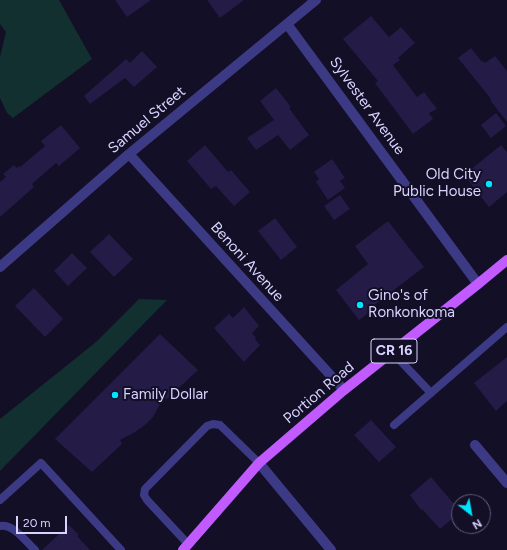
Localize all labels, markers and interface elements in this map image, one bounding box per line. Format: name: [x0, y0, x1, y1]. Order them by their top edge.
street label: Sylvester Avenue: [325, 54, 409, 158]
street label: Samuel Street: [105, 83, 189, 157]
place label: Old City Public House: [393, 166, 481, 201]
marker: Old City Public House: [484, 179, 494, 189]
street label: Benoni Avenue: [207, 219, 287, 305]
place label: Gino's of Ronkonkoma: [368, 287, 455, 322]
marker: Gino's of Ronkonkoma: [355, 300, 365, 310]
road number: CR 16: [371, 339, 417, 363]
street label: Portion Road: [280, 358, 358, 428]
place label: Family Dollar: [123, 386, 208, 404]
marker: Family Dollar: [110, 390, 120, 400]
north arrow: [451, 494, 491, 534]
scale bar: [18, 508, 69, 534]
text: 20 m: [23, 516, 51, 530]
text: N: [470, 516, 484, 532]

